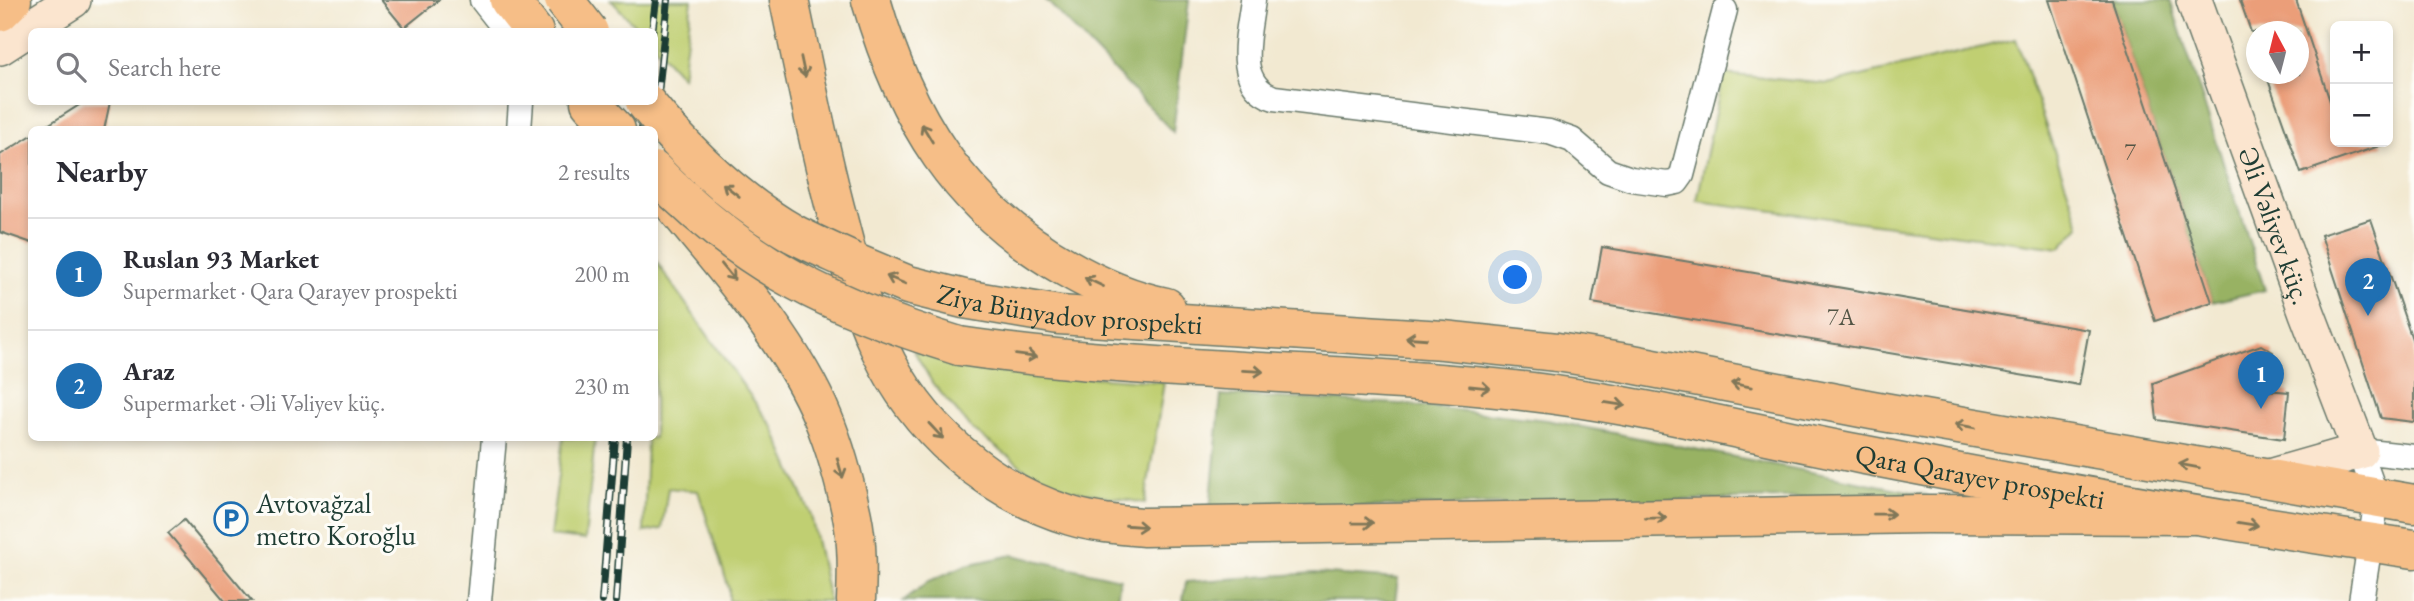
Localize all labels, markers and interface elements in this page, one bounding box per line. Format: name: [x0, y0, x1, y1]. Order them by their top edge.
north arrow: [2246, 21, 2309, 84]
map controls: [2330, 21, 2393, 147]
button: +: [2330, 21, 2393, 84]
search box: [28, 28, 658, 105]
icon: search: [52, 48, 90, 86]
text: Search here: [108, 50, 221, 84]
one-way arrow: [797, 55, 811, 78]
button: −: [2330, 84, 2393, 147]
one-way arrow: [919, 124, 933, 144]
house number: 7: [2124, 136, 2136, 167]
street label: Əli Vəliyev küç.: [2231, 142, 2320, 309]
text: Nearby: [56, 152, 148, 191]
text: 2 results: [558, 157, 630, 187]
one-way arrow: [723, 182, 741, 198]
text: Ruslan 93 Market: [123, 242, 319, 276]
pin: 2: [2345, 258, 2391, 316]
text: 1: [73, 259, 85, 289]
text: 200 m: [574, 259, 630, 289]
your location: [1498, 260, 1532, 294]
one-way arrow: [721, 262, 736, 280]
one-way arrow: [886, 272, 908, 285]
street label: Ziya Bünyadov prospekti: [934, 275, 1204, 342]
one-way arrow: [1084, 275, 1105, 288]
text: Supermarket · Qara Qarayev prospekti: [123, 276, 458, 306]
house number: 7A: [1827, 301, 1855, 332]
one-way arrow: [1405, 331, 1427, 344]
one-way arrow: [1015, 349, 1037, 362]
pin: 1: [2238, 351, 2284, 409]
text: Araz: [123, 354, 175, 388]
one-way arrow: [1242, 365, 1264, 378]
text: 2: [73, 371, 85, 401]
text: 230 m: [574, 371, 630, 401]
one-way arrow: [1730, 378, 1753, 391]
one-way arrow: [1468, 380, 1491, 393]
text: Supermarket · Əli Vəliyev küç.: [123, 388, 385, 418]
one-way arrow: [1604, 398, 1626, 411]
one-way arrow: [1954, 419, 1977, 433]
one-way arrow: [928, 422, 944, 440]
street label: Qara Qarayev prospekti: [1852, 435, 2108, 517]
one-way arrow: [834, 457, 847, 479]
one-way arrow: [2178, 459, 2201, 472]
place label: Avtovağzal metro Koroğlu: [255, 485, 416, 553]
parking icon: Avtovağzal metro Koroğlu: [212, 500, 250, 538]
one-way arrow: [1872, 508, 1895, 521]
one-way arrow: [1645, 511, 1668, 524]
one-way arrow: [1352, 516, 1375, 530]
one-way arrow: [2236, 518, 2259, 531]
one-way arrow: [1124, 520, 1147, 533]

